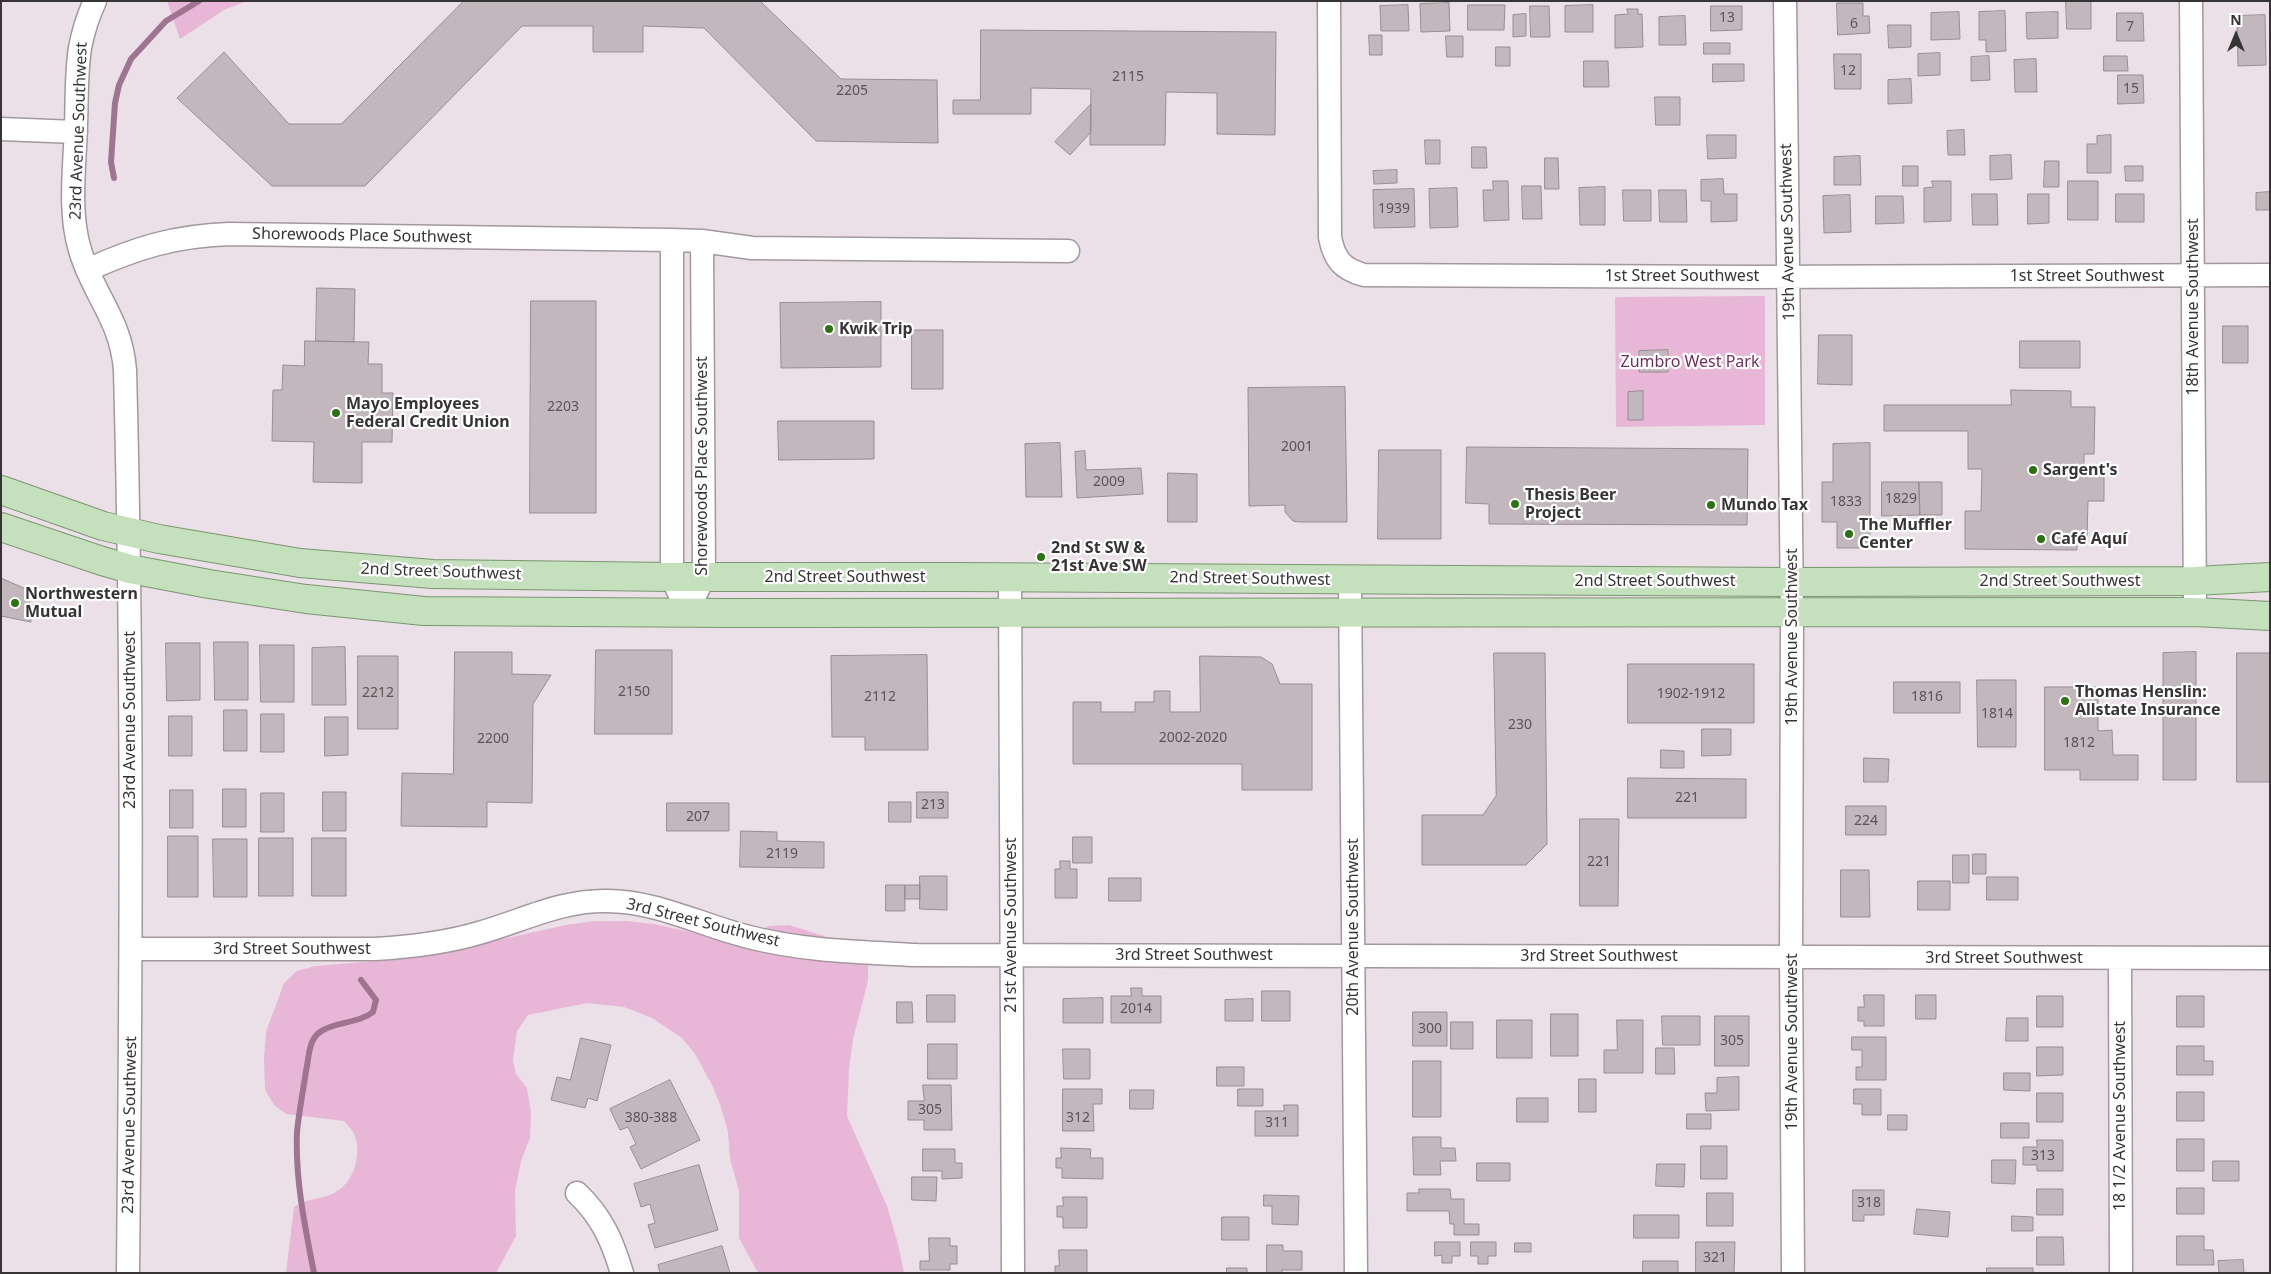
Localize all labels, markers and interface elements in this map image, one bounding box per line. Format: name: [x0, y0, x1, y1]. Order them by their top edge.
house number: 13: [1719, 10, 1735, 26]
north arrow: [2211, 10, 2261, 60]
text: N: [2230, 10, 2242, 29]
house number: 6: [1850, 16, 1858, 32]
house number: 7: [2126, 19, 2134, 35]
street label: 23rd Avenue Southwest: [66, 42, 92, 220]
house number: 12: [1840, 63, 1856, 79]
house number: 2115: [1112, 69, 1144, 85]
house number: 15: [2123, 81, 2139, 97]
house number: 2205: [836, 83, 868, 99]
street label: 19th Avenue Southwest: [1777, 143, 1799, 321]
house number: 1939: [1378, 201, 1410, 217]
street label: 18th Avenue Southwest: [2183, 218, 2203, 396]
street label: Shorewoods Place Southwest: [252, 224, 472, 248]
street label: 1st Street Southwest: [1605, 266, 1759, 286]
street label: 1st Street Southwest: [2010, 266, 2164, 286]
place label: Kwik Trip: [839, 319, 913, 339]
marker: Kwik Trip: [823, 323, 835, 335]
park label: Zumbro West Park: [1621, 352, 1759, 372]
street label: Shorewoods Place Southwest: [692, 356, 712, 576]
place label: Mayo Employees Federal Credit Union: [346, 394, 510, 432]
house number: 2203: [547, 399, 579, 415]
marker: Mayo Employees Federal Credit Union: [330, 407, 342, 419]
house number: 2001: [1281, 439, 1313, 455]
place label: Sargent's: [2043, 460, 2118, 480]
marker: Sargent's: [2027, 464, 2039, 476]
house number: 2009: [1093, 474, 1125, 490]
place label: Thesis Beer Project: [1525, 485, 1616, 523]
house number: 1829: [1885, 491, 1917, 507]
house number: 1833: [1830, 494, 1862, 510]
place label: Mundo Tax: [1721, 495, 1808, 515]
marker: Thesis Beer Project: [1509, 498, 1521, 510]
marker: Mundo Tax: [1705, 499, 1717, 511]
place label: The Muffler Center: [1859, 515, 1952, 553]
marker: The Muffler Center: [1843, 528, 1855, 540]
place label: Café Aquí: [2051, 529, 2127, 549]
marker: Café Aquí: [2035, 533, 2047, 545]
place label: 2nd St SW & 21st Ave SW: [1051, 538, 1147, 576]
street label: 19th Avenue Southwest: [1782, 548, 1802, 726]
marker: 2nd St SW & 21st Ave SW: [1035, 551, 1047, 563]
street label: 2nd Street Southwest: [360, 560, 522, 584]
street label: 2nd Street Southwest: [765, 567, 925, 587]
street label: 2nd Street Southwest: [1169, 568, 1331, 590]
street label: 2nd Street Southwest: [1575, 571, 1735, 591]
street label: 2nd Street Southwest: [1980, 571, 2140, 591]
place label: Northwestern Mutual: [25, 584, 138, 622]
marker: Northwestern Mutual: [9, 597, 21, 609]
street label: 23rd Avenue Southwest: [120, 631, 140, 809]
place label: Thomas Henslin: Allstate Insurance: [2075, 682, 2221, 720]
house number: 2150: [618, 684, 650, 700]
house number: 2212: [362, 685, 394, 701]
house number: 1902-1912: [1657, 686, 1725, 702]
house number: 2112: [864, 689, 896, 705]
house number: 1816: [1911, 689, 1943, 705]
marker: Thomas Henslin: Allstate Insurance: [2059, 695, 2071, 707]
house number: 1814: [1981, 706, 2013, 722]
house number: 230: [1508, 717, 1532, 733]
house number: 2002-2020: [1159, 730, 1227, 746]
house number: 2200: [477, 731, 509, 747]
house number: 1812: [2063, 735, 2095, 751]
house number: 221: [1675, 790, 1699, 806]
house number: 213: [921, 797, 945, 813]
house number: 207: [686, 809, 710, 825]
house number: 224: [1854, 813, 1878, 829]
street label: 21st Avenue Southwest: [1001, 837, 1021, 1013]
street label: 20th Avenue Southwest: [1343, 838, 1363, 1016]
house number: 2119: [766, 846, 798, 862]
house number: 221: [1587, 854, 1611, 870]
street label: 3rd Street Southwest: [624, 895, 782, 951]
street label: 3rd Street Southwest: [213, 939, 371, 959]
street label: 3rd Street Southwest: [1115, 945, 1273, 965]
street label: 3rd Street Southwest: [1520, 946, 1678, 966]
street label: 3rd Street Southwest: [1925, 948, 2083, 968]
street label: 19th Avenue Southwest: [1782, 953, 1802, 1131]
house number: 2014: [1120, 1001, 1152, 1017]
house number: 300: [1418, 1021, 1442, 1037]
street label: 18 1/2 Avenue Southwest: [2110, 1021, 2130, 1211]
house number: 305: [1720, 1033, 1744, 1049]
street label: 23rd Avenue Southwest: [119, 1036, 141, 1214]
house number: 305: [918, 1102, 942, 1118]
house number: 380-388: [625, 1110, 677, 1126]
house number: 312: [1066, 1110, 1090, 1126]
house number: 311: [1265, 1115, 1289, 1131]
house number: 313: [2031, 1148, 2055, 1164]
house number: 318: [1857, 1195, 1881, 1211]
house number: 321: [1703, 1250, 1727, 1266]

